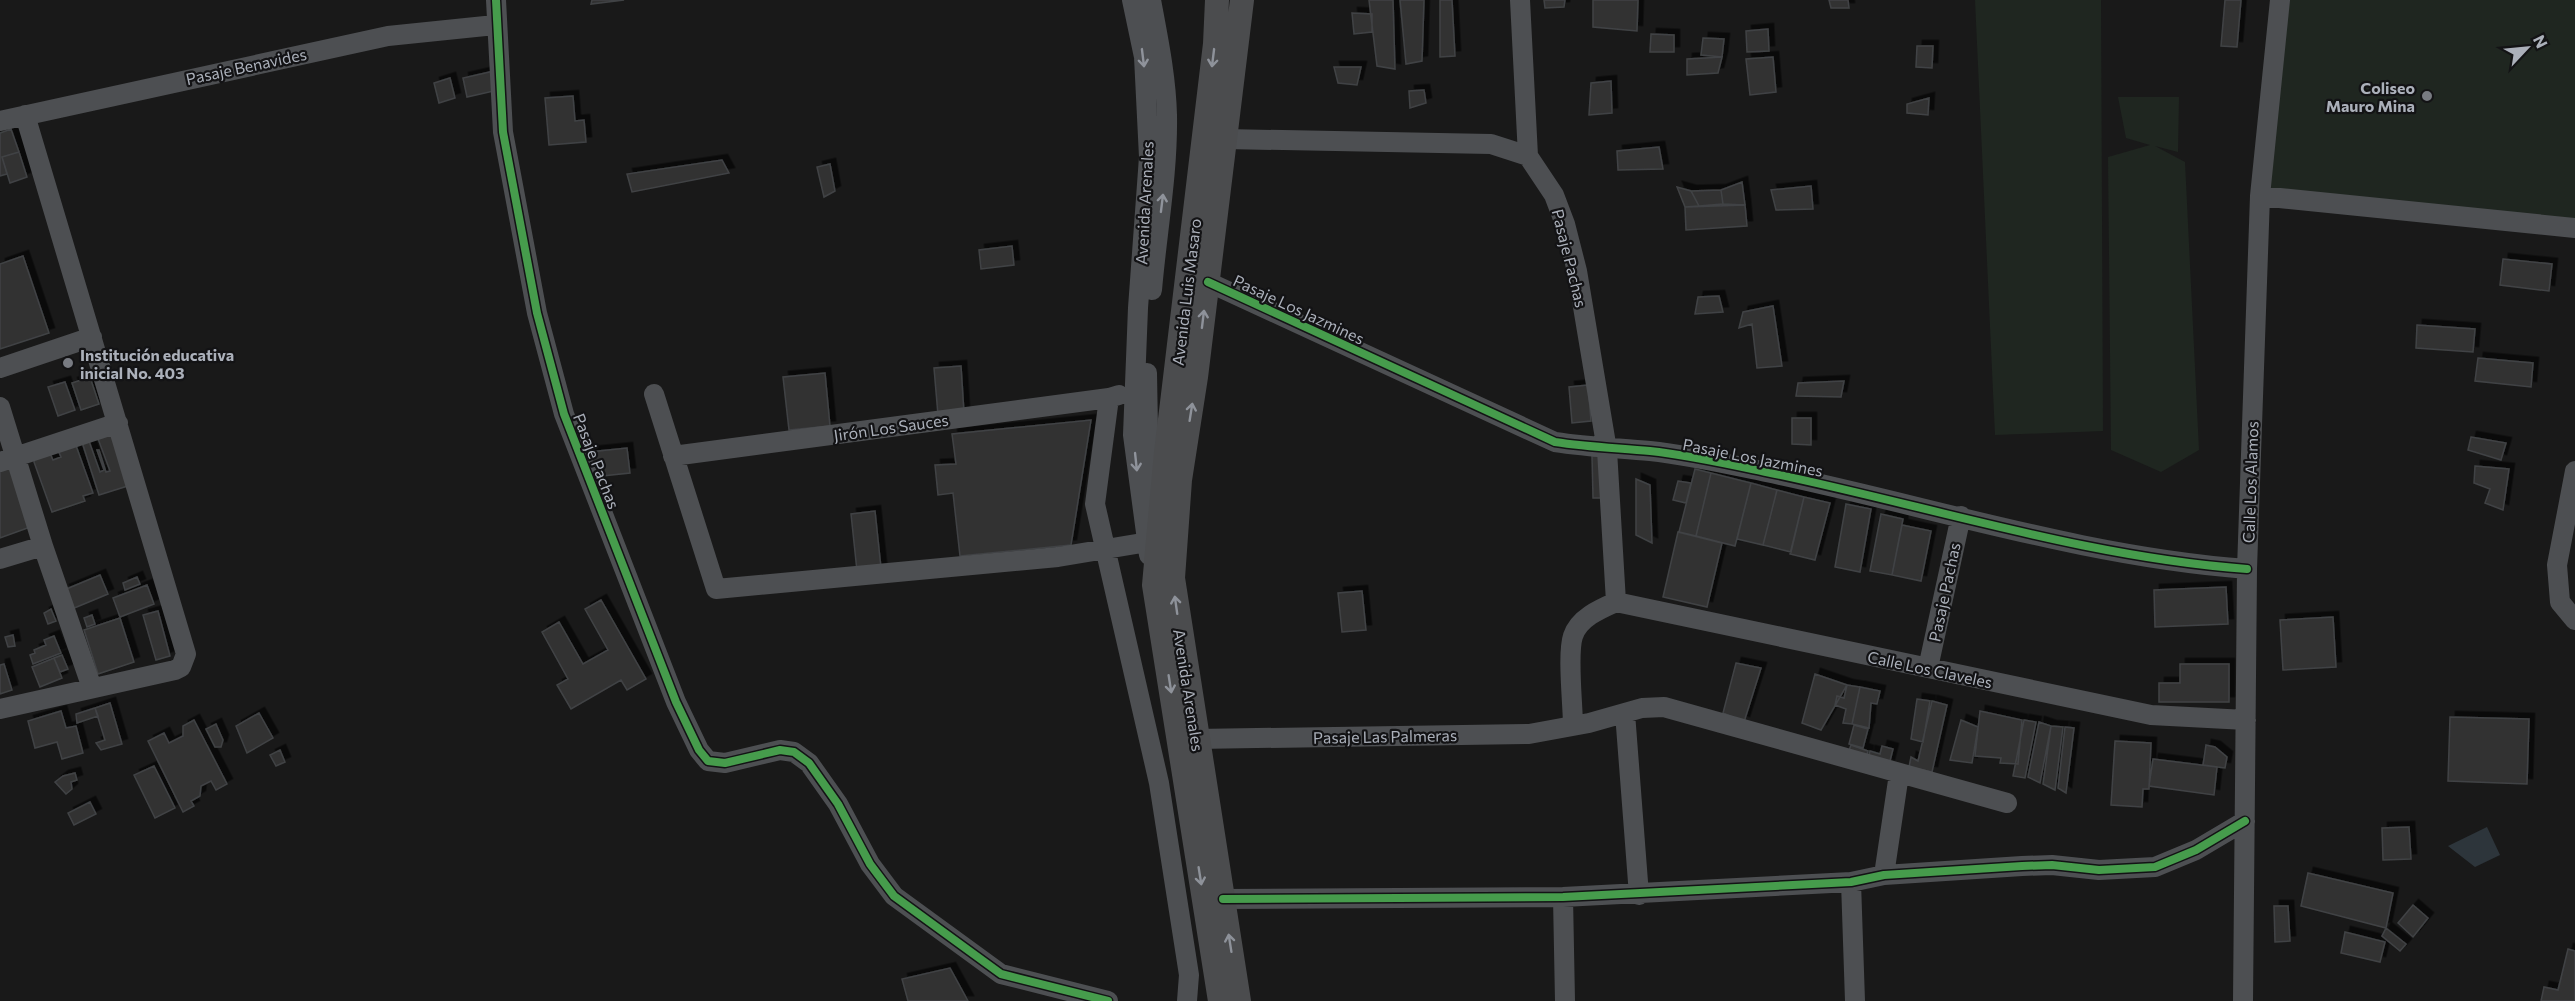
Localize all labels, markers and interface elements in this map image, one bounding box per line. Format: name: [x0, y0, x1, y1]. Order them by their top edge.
north arrow: [2497, 18, 2557, 78]
text: N: [2530, 32, 2552, 51]
street label: Pasaje Benavides: [184, 44, 308, 88]
one-way arrow: [1138, 47, 1149, 67]
one-way arrow: [1208, 48, 1219, 68]
place label: Coliseo Mauro Mina: [2326, 78, 2415, 115]
marker: Coliseo Mauro Mina: [2420, 89, 2434, 103]
street label: Avenida Arenales: [1131, 141, 1157, 265]
one-way arrow: [1157, 194, 1168, 213]
street label: Pasaje Pachas: [1549, 207, 1591, 309]
street label: Avenida Luis Masaro: [1168, 217, 1204, 367]
street label: Pasaje Los Jazmines: [1230, 270, 1368, 348]
one-way arrow: [1198, 310, 1209, 330]
place label: Institución educativa inicial No. 403: [80, 345, 234, 382]
marker: Institución educativa inicial No. 403: [61, 356, 75, 370]
one-way arrow: [1185, 402, 1196, 422]
street label: Jirón Los Sauces: [832, 410, 950, 444]
street label: Pasaje Pachas: [570, 411, 624, 511]
street label: Calle Los Alamos: [2238, 421, 2262, 543]
street label: Pasaje Los Jazmines: [1681, 434, 1825, 480]
one-way arrow: [1131, 451, 1142, 471]
street label: Pasaje Pachas: [1924, 541, 1964, 643]
one-way arrow: [1171, 596, 1182, 616]
street label: Avenida Arenales: [1170, 627, 1208, 753]
street label: Calle Los Claveles: [1866, 646, 1994, 692]
one-way arrow: [1164, 673, 1175, 693]
street label: Pasaje Las Palmeras: [1313, 725, 1457, 747]
one-way arrow: [1195, 866, 1206, 886]
one-way arrow: [1224, 934, 1235, 954]

